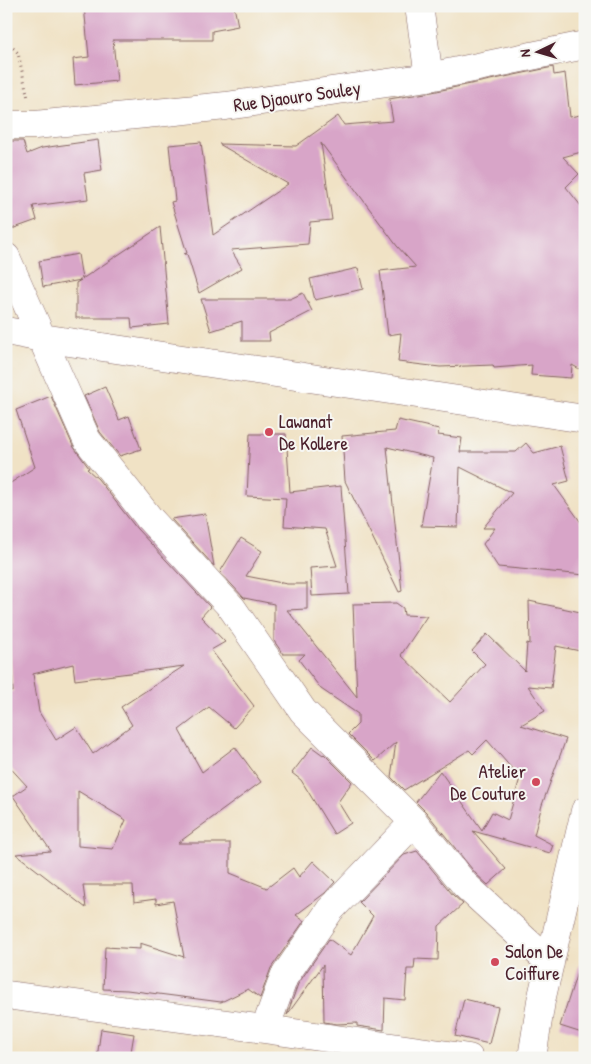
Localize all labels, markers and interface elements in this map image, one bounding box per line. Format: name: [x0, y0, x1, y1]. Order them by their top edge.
north arrow: [514, 28, 564, 78]
text: N: [515, 48, 534, 58]
street label: Rue Djaouro Souley: [232, 74, 362, 118]
place label: Lawanat De Kollere: [279, 408, 349, 456]
marker: Lawanat De Kollere: [263, 426, 275, 438]
place label: Atelier De Couture: [450, 758, 527, 806]
marker: Atelier De Couture: [530, 776, 542, 788]
place label: Salon De Coiffure: [505, 938, 564, 986]
marker: Salon De Coiffure: [489, 956, 501, 968]

